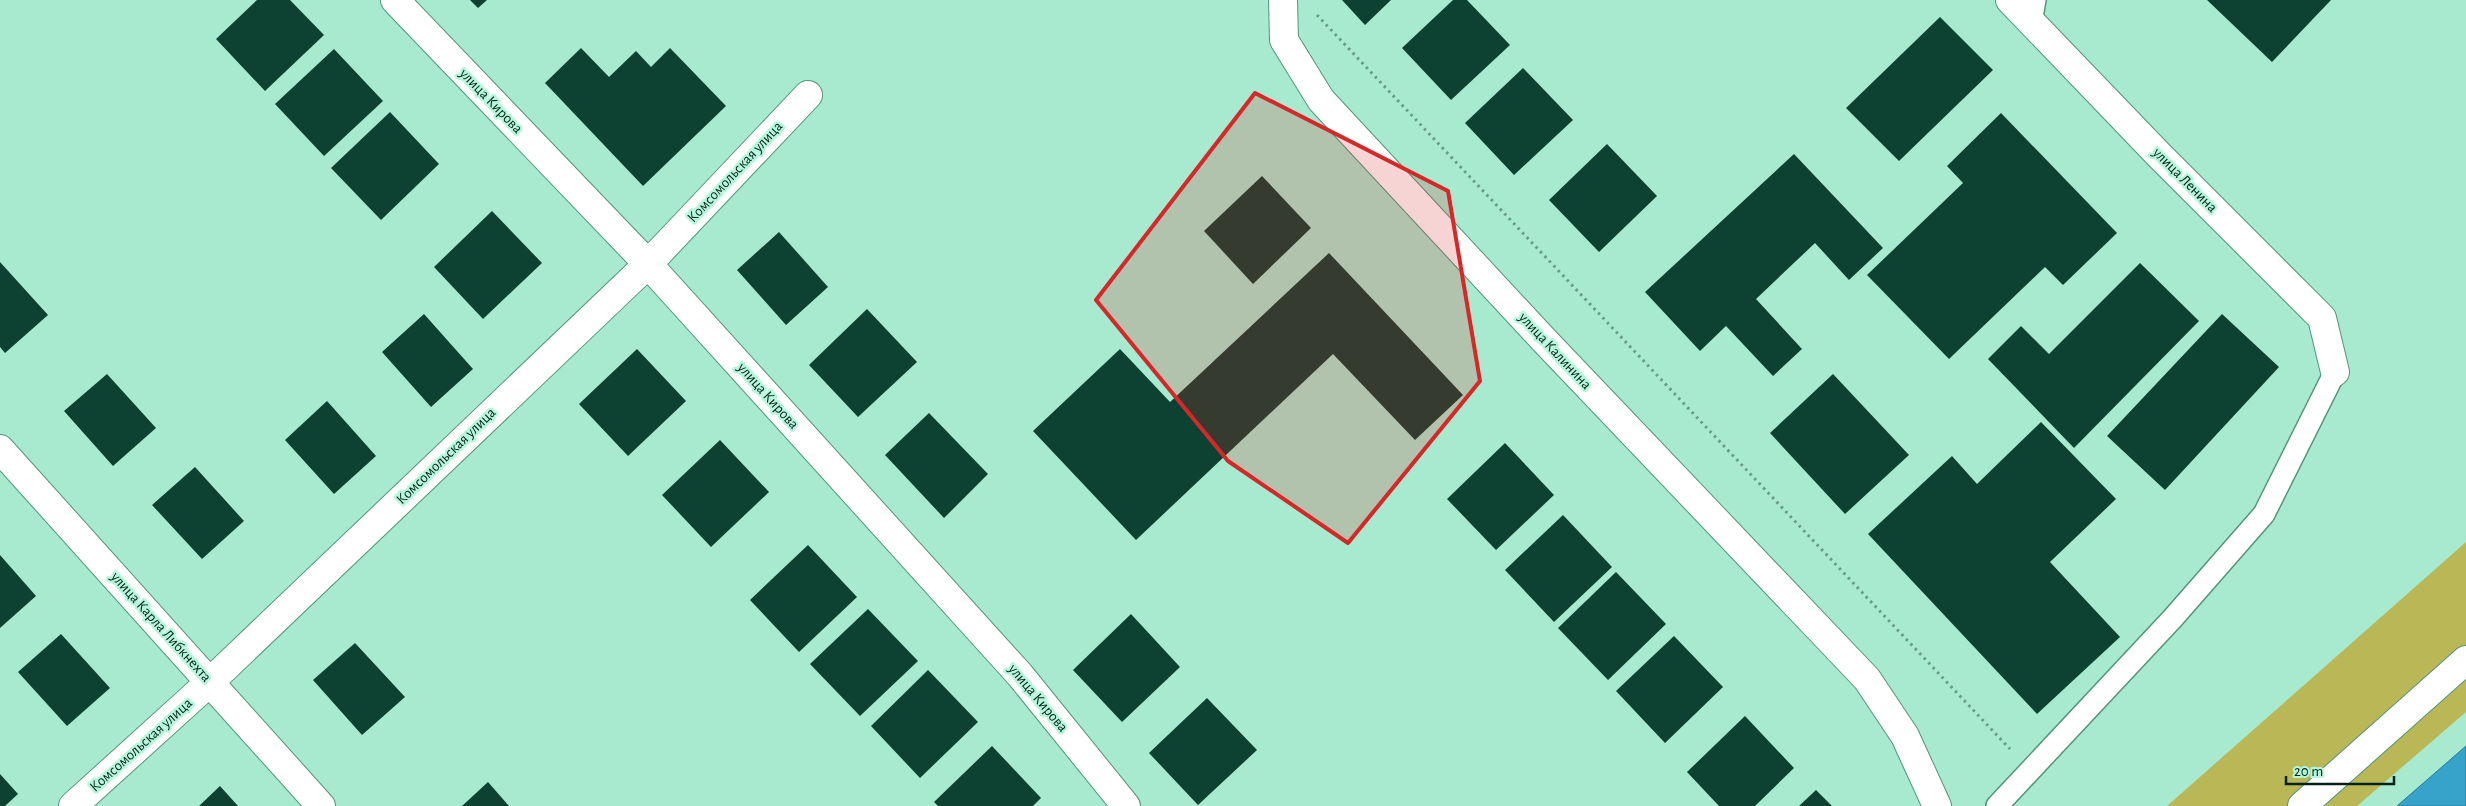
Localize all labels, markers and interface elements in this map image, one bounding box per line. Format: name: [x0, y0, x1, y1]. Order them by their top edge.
street label: улица Кирова: [456, 65, 525, 136]
street label: Комсомольская улица: [685, 119, 786, 225]
street label: улица Ленина: [2149, 144, 2220, 215]
street label: улица Калинина: [1515, 309, 1594, 392]
street label: улица Кирова: [734, 359, 802, 432]
street label: Комсомольская улица: [393, 405, 499, 507]
street label: улица Карла Либкнехта: [107, 568, 214, 685]
street label: улица Кирова: [1005, 661, 1071, 735]
street label: Комсомольская улица: [87, 695, 195, 795]
scale bar: [2286, 754, 2394, 786]
text: 20 m: [2294, 764, 2323, 779]

